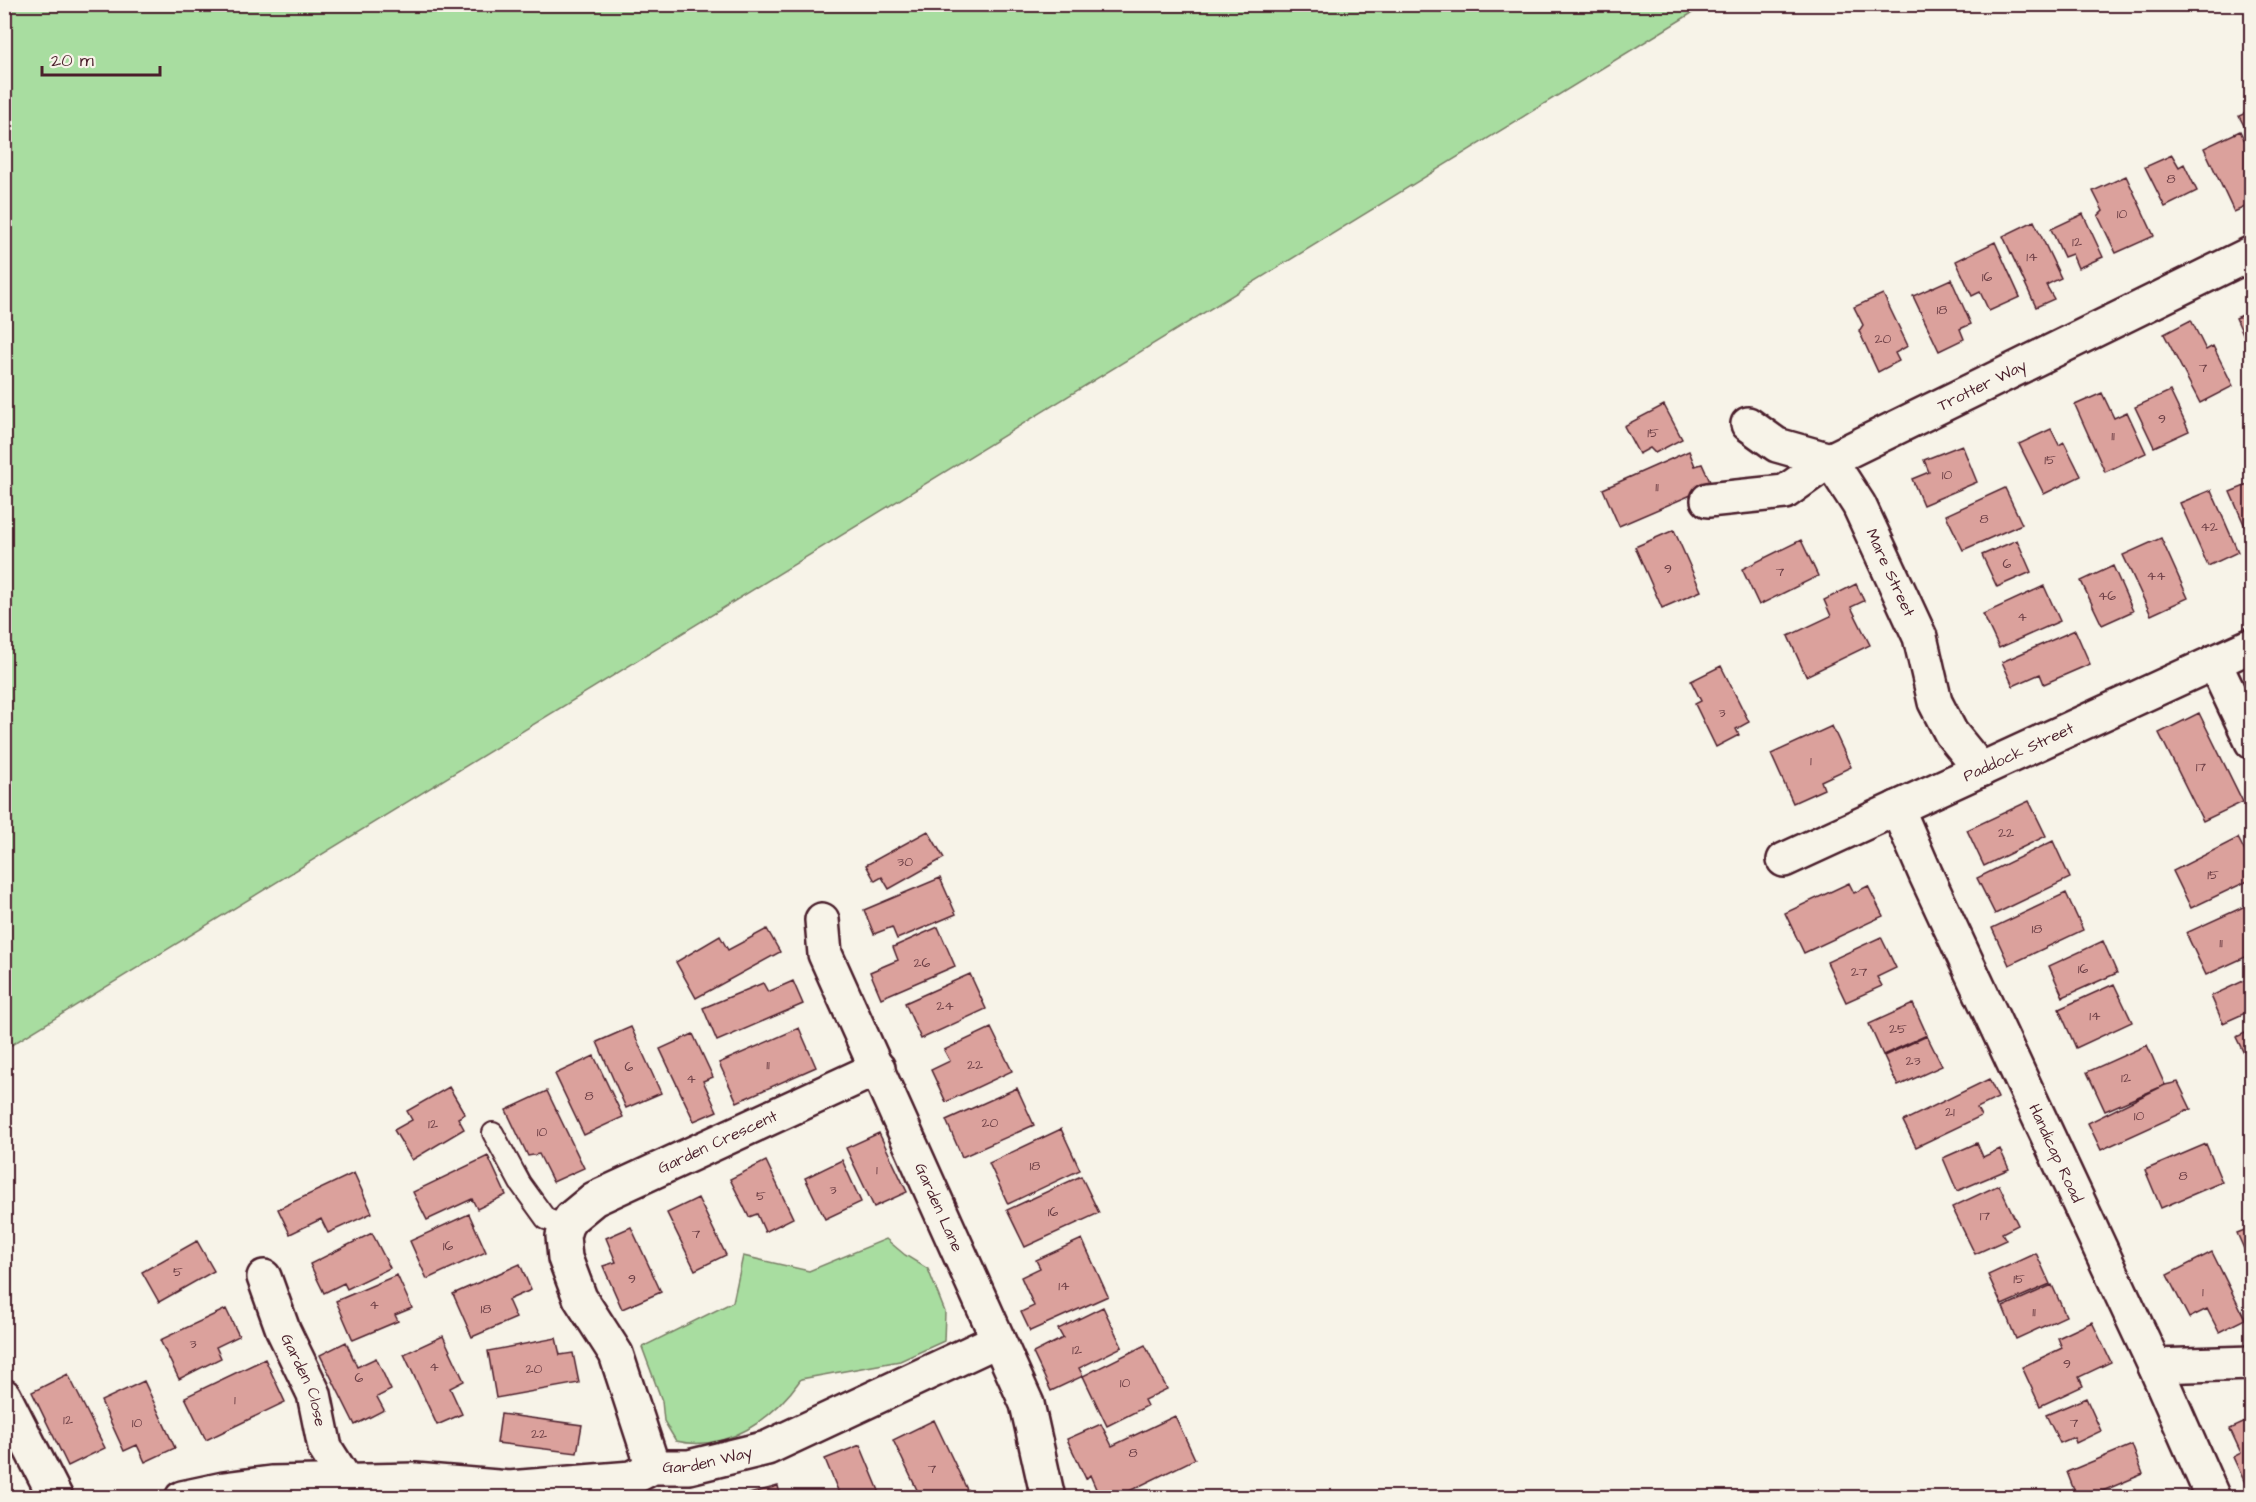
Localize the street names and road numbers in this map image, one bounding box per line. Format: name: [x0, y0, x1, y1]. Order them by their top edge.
street label: Trotter Way: [1934, 354, 2031, 417]
street label: Mare Street: [1860, 525, 1920, 621]
street label: Paddock Street: [1960, 717, 2078, 787]
street label: Handicap Road: [2023, 1100, 2088, 1206]
street label: Garden Crescent: [654, 1105, 781, 1179]
street label: Garden Lane: [909, 1160, 968, 1256]
street label: Garden Close: [275, 1330, 331, 1429]
street label: Garden Way: [663, 1441, 755, 1478]

